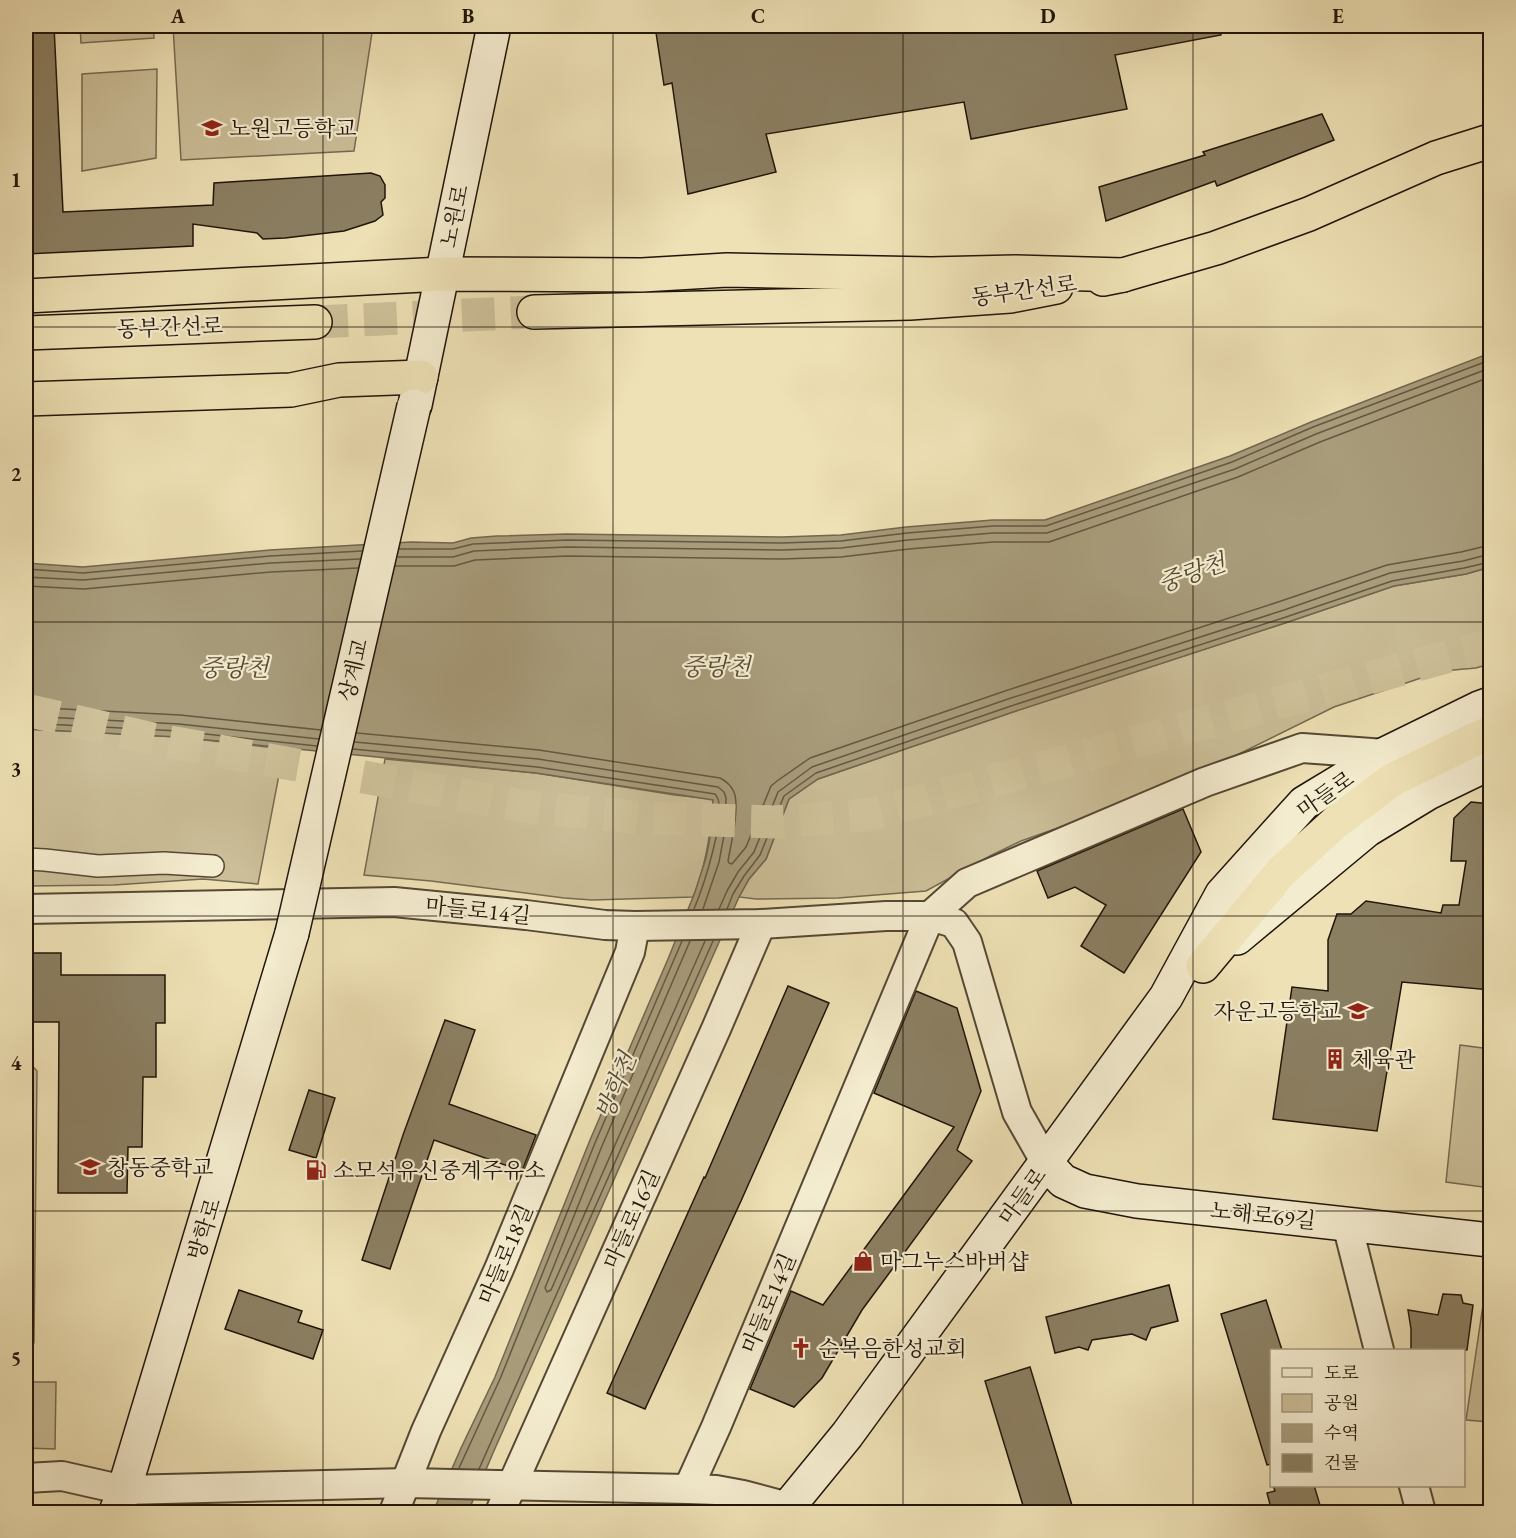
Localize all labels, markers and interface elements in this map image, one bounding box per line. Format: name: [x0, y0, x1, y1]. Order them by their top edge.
text: A: [170, 3, 186, 29]
text: B: [462, 3, 474, 29]
text: C: [751, 3, 765, 29]
text: D: [1040, 3, 1056, 29]
text: E: [1332, 3, 1344, 29]
place label: 노원고등학교: [229, 114, 357, 143]
school or university icon: 노원고등학교: [200, 116, 224, 140]
text: 1: [11, 167, 21, 193]
street label: 노원로: [434, 182, 475, 250]
street label: 동부간선로: [969, 269, 1079, 312]
street label: 동부간선로: [116, 311, 224, 344]
text: 2: [11, 461, 22, 487]
water label: 중랑천: [1154, 546, 1231, 599]
street label: 상계교: [332, 636, 375, 704]
water label: 중랑천: [681, 651, 753, 682]
water label: 중랑천: [199, 652, 271, 683]
text: 3: [11, 756, 21, 782]
street label: 마들로: [1291, 764, 1360, 825]
street label: 마들로14길: [424, 891, 532, 930]
place label: 자운고등학교: [1213, 997, 1341, 1026]
school or university icon: 자운고등학교: [1346, 999, 1370, 1023]
place label: 체육관: [1352, 1045, 1417, 1074]
water label: 방학천: [588, 1046, 644, 1124]
building icon: 체육관: [1323, 1047, 1347, 1071]
text: 4: [11, 1050, 22, 1076]
place label: 창동중학교: [107, 1153, 213, 1182]
school or university icon: 창동중학교: [78, 1155, 102, 1179]
place label: 소모석유신중계주유소: [333, 1156, 546, 1185]
fuel station icon: 소모석유신중계주유소: [304, 1158, 328, 1182]
street label: 마들로: [992, 1162, 1053, 1231]
street label: 마들로16길: [597, 1165, 666, 1274]
street label: 방학로: [181, 1194, 228, 1264]
street label: 노해로69길: [1209, 1196, 1317, 1235]
street label: 마들로18길: [471, 1200, 540, 1309]
place label: 마그누스바버샵: [880, 1247, 1030, 1276]
street label: 마들로14길: [734, 1249, 803, 1358]
shop icon: 마그누스바버샵: [851, 1249, 875, 1273]
place label: 순복음한성교회: [818, 1334, 967, 1363]
church icon: 순복음한성교회: [789, 1336, 813, 1360]
text: 5: [11, 1345, 21, 1371]
legend: [1270, 1349, 1465, 1487]
text: 도로: [1324, 1361, 1359, 1384]
text: 공원: [1324, 1391, 1359, 1414]
text: 수역: [1324, 1421, 1359, 1444]
text: 건물: [1324, 1451, 1359, 1474]

